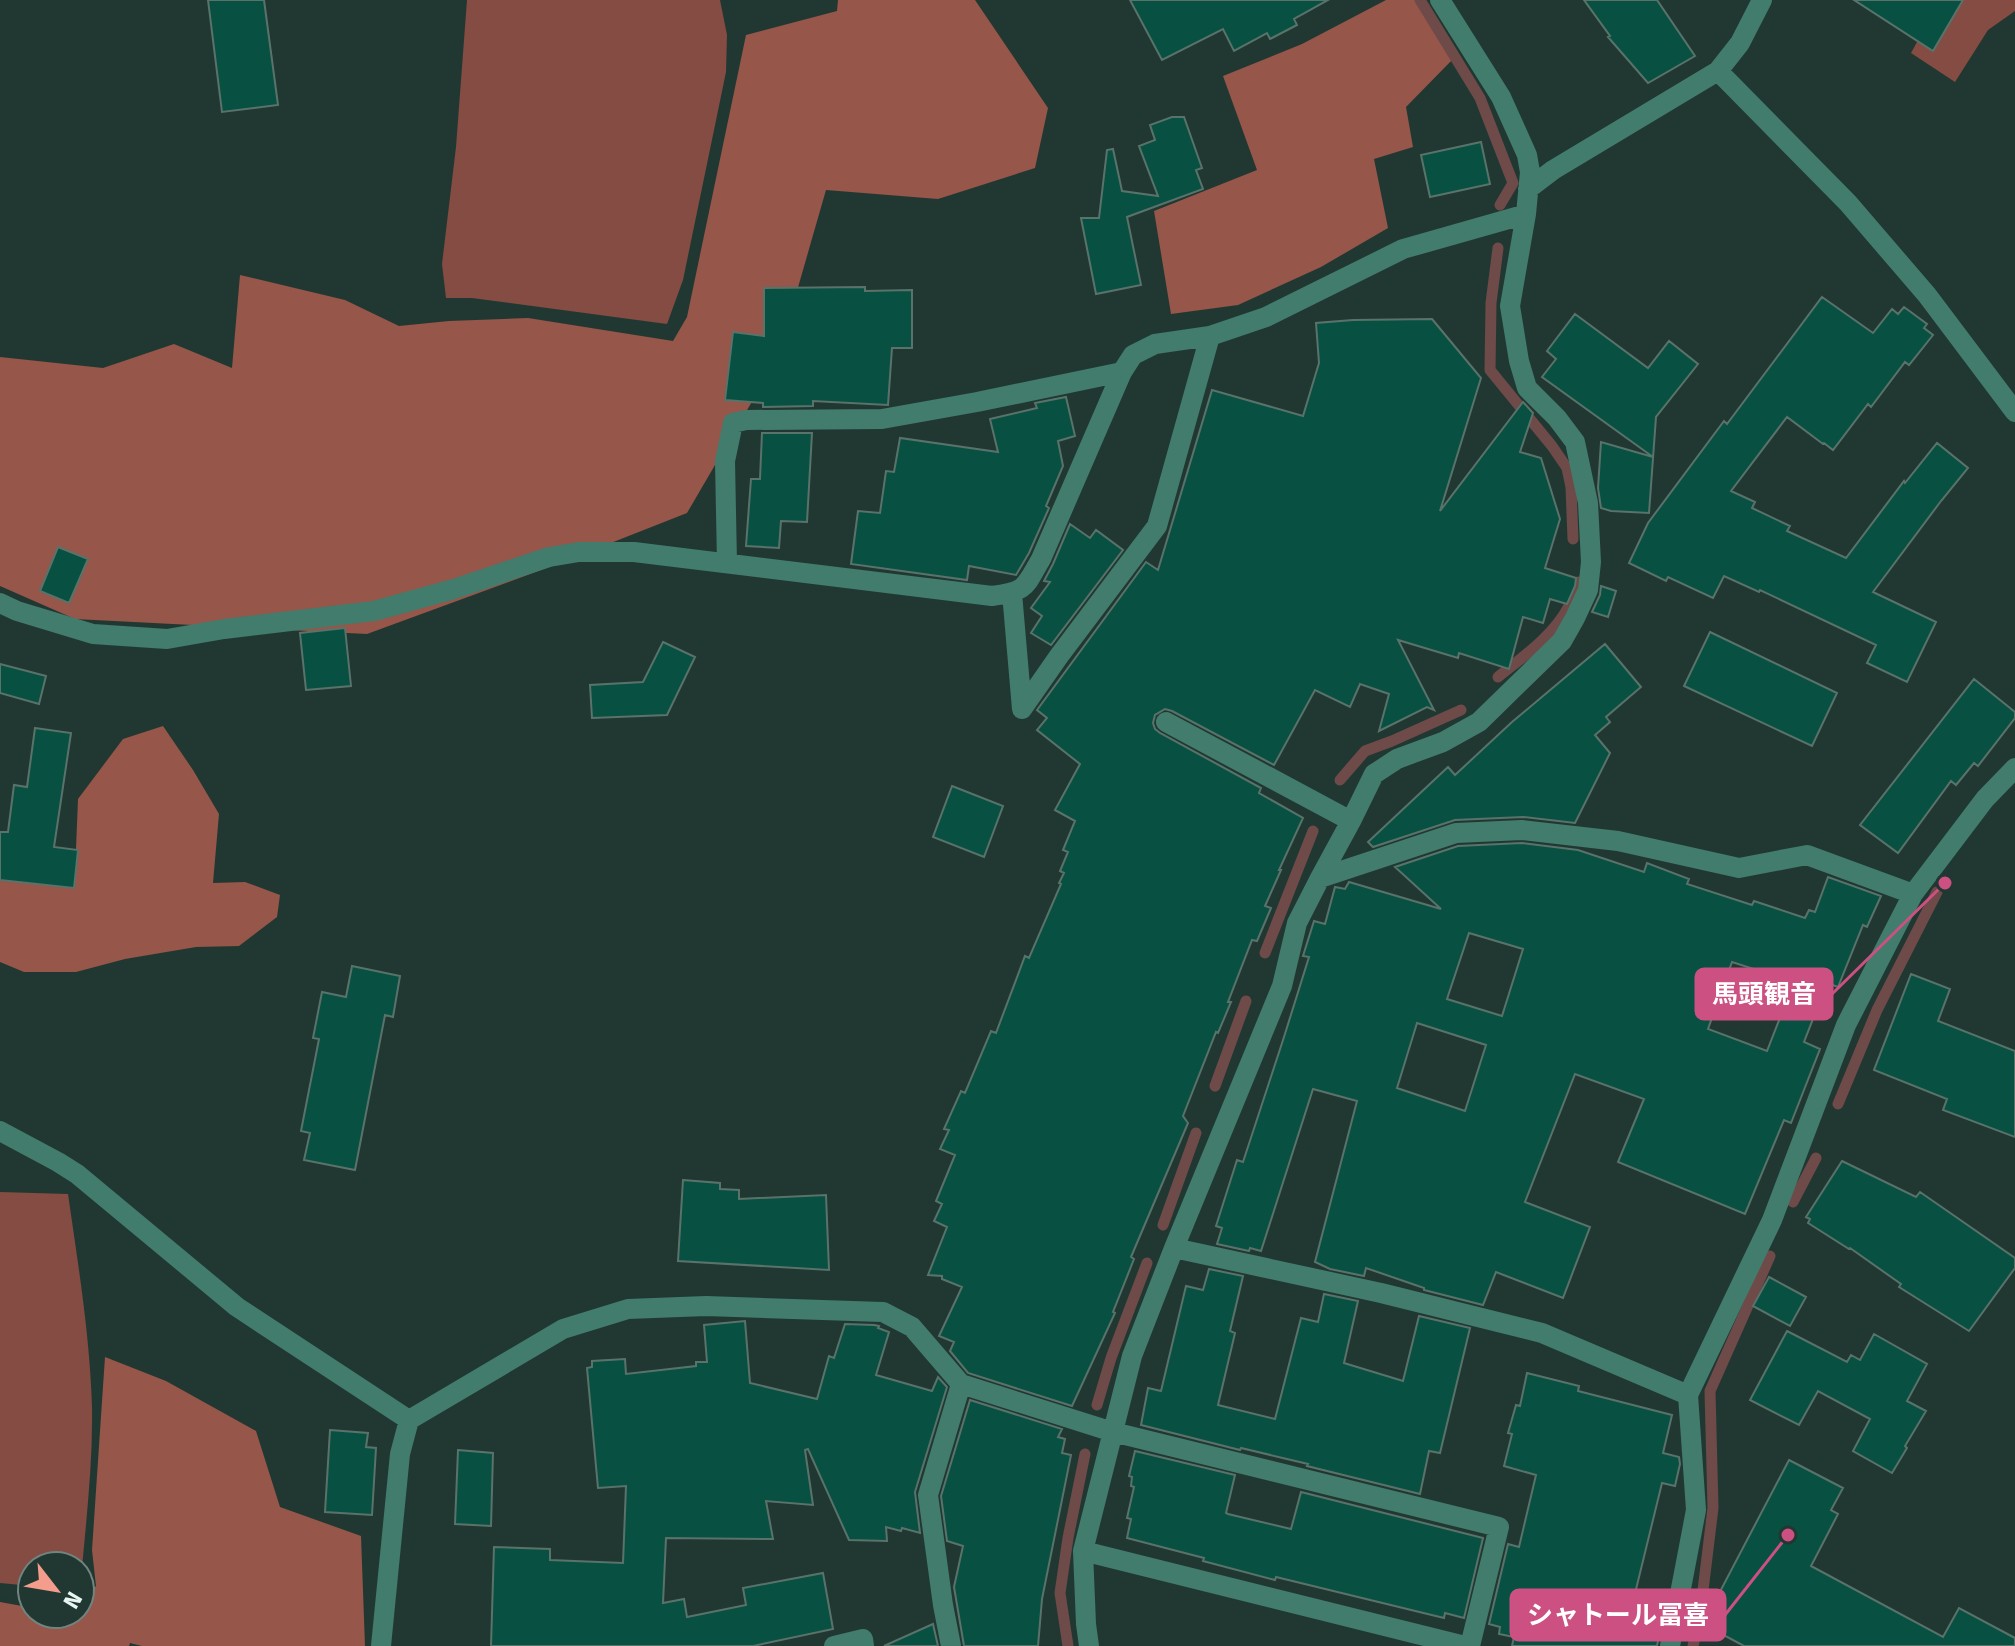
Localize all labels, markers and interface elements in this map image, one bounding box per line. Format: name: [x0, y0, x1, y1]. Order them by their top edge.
callout: 馬頭観音: [1696, 969, 1832, 1019]
text: 馬頭観音: [1712, 979, 1816, 1010]
north arrow: [16, 1550, 96, 1630]
text: N: [57, 1587, 88, 1613]
callout: シャトール冨喜: [1511, 1590, 1725, 1640]
text: シャトール冨喜: [1527, 1600, 1709, 1631]

